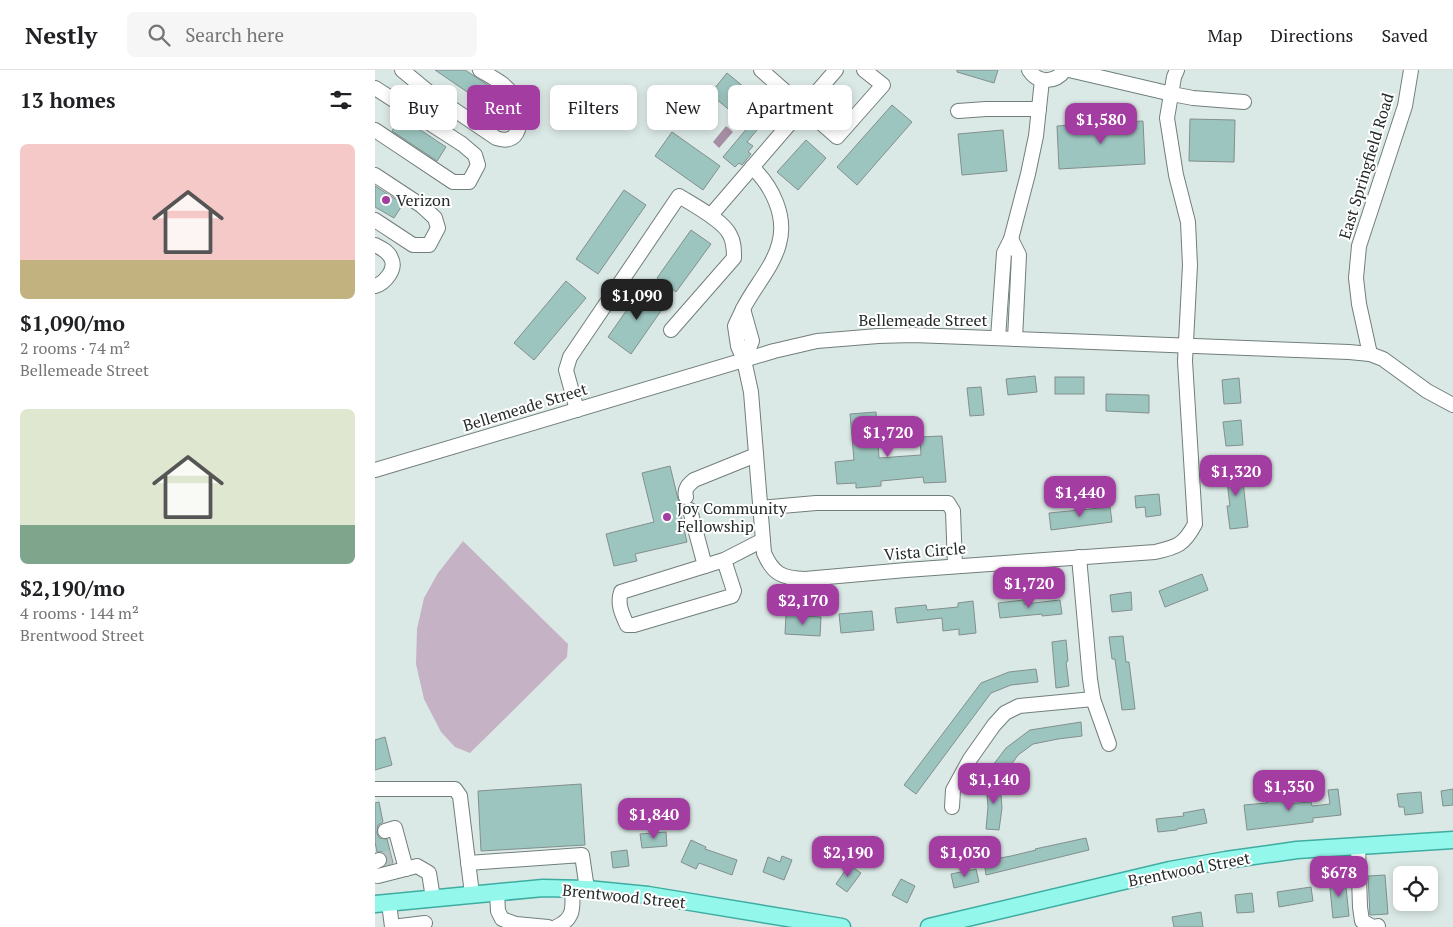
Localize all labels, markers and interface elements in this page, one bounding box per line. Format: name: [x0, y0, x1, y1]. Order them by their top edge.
search box: [127, 12, 477, 57]
text: Nestly: [25, 19, 97, 51]
icon: search: [145, 21, 173, 49]
text: Search here: [185, 22, 284, 47]
text: Map: [1207, 23, 1242, 47]
text: Directions: [1270, 23, 1353, 47]
text: Saved: [1381, 23, 1428, 47]
chip: Buy: [390, 85, 457, 130]
chip: Rent: [467, 85, 540, 130]
chip: Filters: [550, 85, 637, 130]
chip: New: [647, 85, 718, 130]
chip: Apartment: [728, 85, 852, 130]
text: 13 homes: [20, 86, 116, 114]
icon: filters: [327, 86, 355, 114]
street label: East Springfield Road: [1333, 90, 1399, 242]
pin: $1,580: [1060, 102, 1142, 145]
text: $1,580: [1076, 108, 1126, 130]
icon: home: [143, 177, 233, 267]
place label: Verizon: [396, 189, 451, 211]
marker: Verizon: [380, 194, 392, 206]
pin: $1,090: [596, 278, 678, 321]
text: $1,090: [612, 284, 662, 306]
text: $1,090/mo: [20, 309, 125, 337]
street label: Bellemeade Street: [858, 309, 988, 331]
text: 2 rooms · 74 m²: [20, 337, 130, 359]
text: Bellemeade Street: [20, 359, 149, 381]
street label: Bellemeade Street: [460, 378, 590, 436]
pin: $1,720: [847, 416, 929, 458]
text: $1,720: [863, 421, 913, 443]
icon: home: [143, 442, 233, 532]
pin: $1,320: [1195, 454, 1277, 497]
text: $1,320: [1211, 460, 1261, 482]
pin: $1,440: [1039, 476, 1121, 518]
text: $1,440: [1055, 481, 1105, 503]
place label: Joy Community Fellowship: [677, 497, 788, 537]
marker: Joy Community Fellowship: [661, 511, 673, 523]
street label: Vista Circle: [883, 536, 967, 566]
pin: $1,720: [988, 566, 1070, 609]
text: $1,720: [1004, 572, 1054, 594]
text: $2,190/mo: [20, 574, 125, 602]
pin: $2,170: [762, 584, 844, 626]
text: $2,170: [778, 589, 828, 611]
text: 4 rooms · 144 m²: [20, 602, 139, 624]
text: Brentwood Street: [20, 624, 144, 646]
pin: $1,140: [953, 762, 1035, 805]
text: $1,140: [969, 768, 1019, 790]
pin: $1,350: [1248, 770, 1330, 812]
text: $1,350: [1264, 775, 1314, 797]
pin: $1,840: [613, 798, 695, 840]
text: $1,840: [629, 803, 679, 825]
pin: $2,190: [807, 836, 889, 878]
pin: $1,030: [924, 836, 1006, 878]
text: $2,190: [823, 841, 873, 863]
text: $1,030: [940, 841, 990, 863]
street label: Brentwood Street: [1126, 846, 1252, 892]
pin: $678: [1309, 856, 1369, 898]
text: $678: [1321, 861, 1357, 883]
map controls: [1393, 866, 1438, 911]
button: locate: [1393, 866, 1438, 911]
street label: Brentwood Street: [561, 879, 687, 913]

